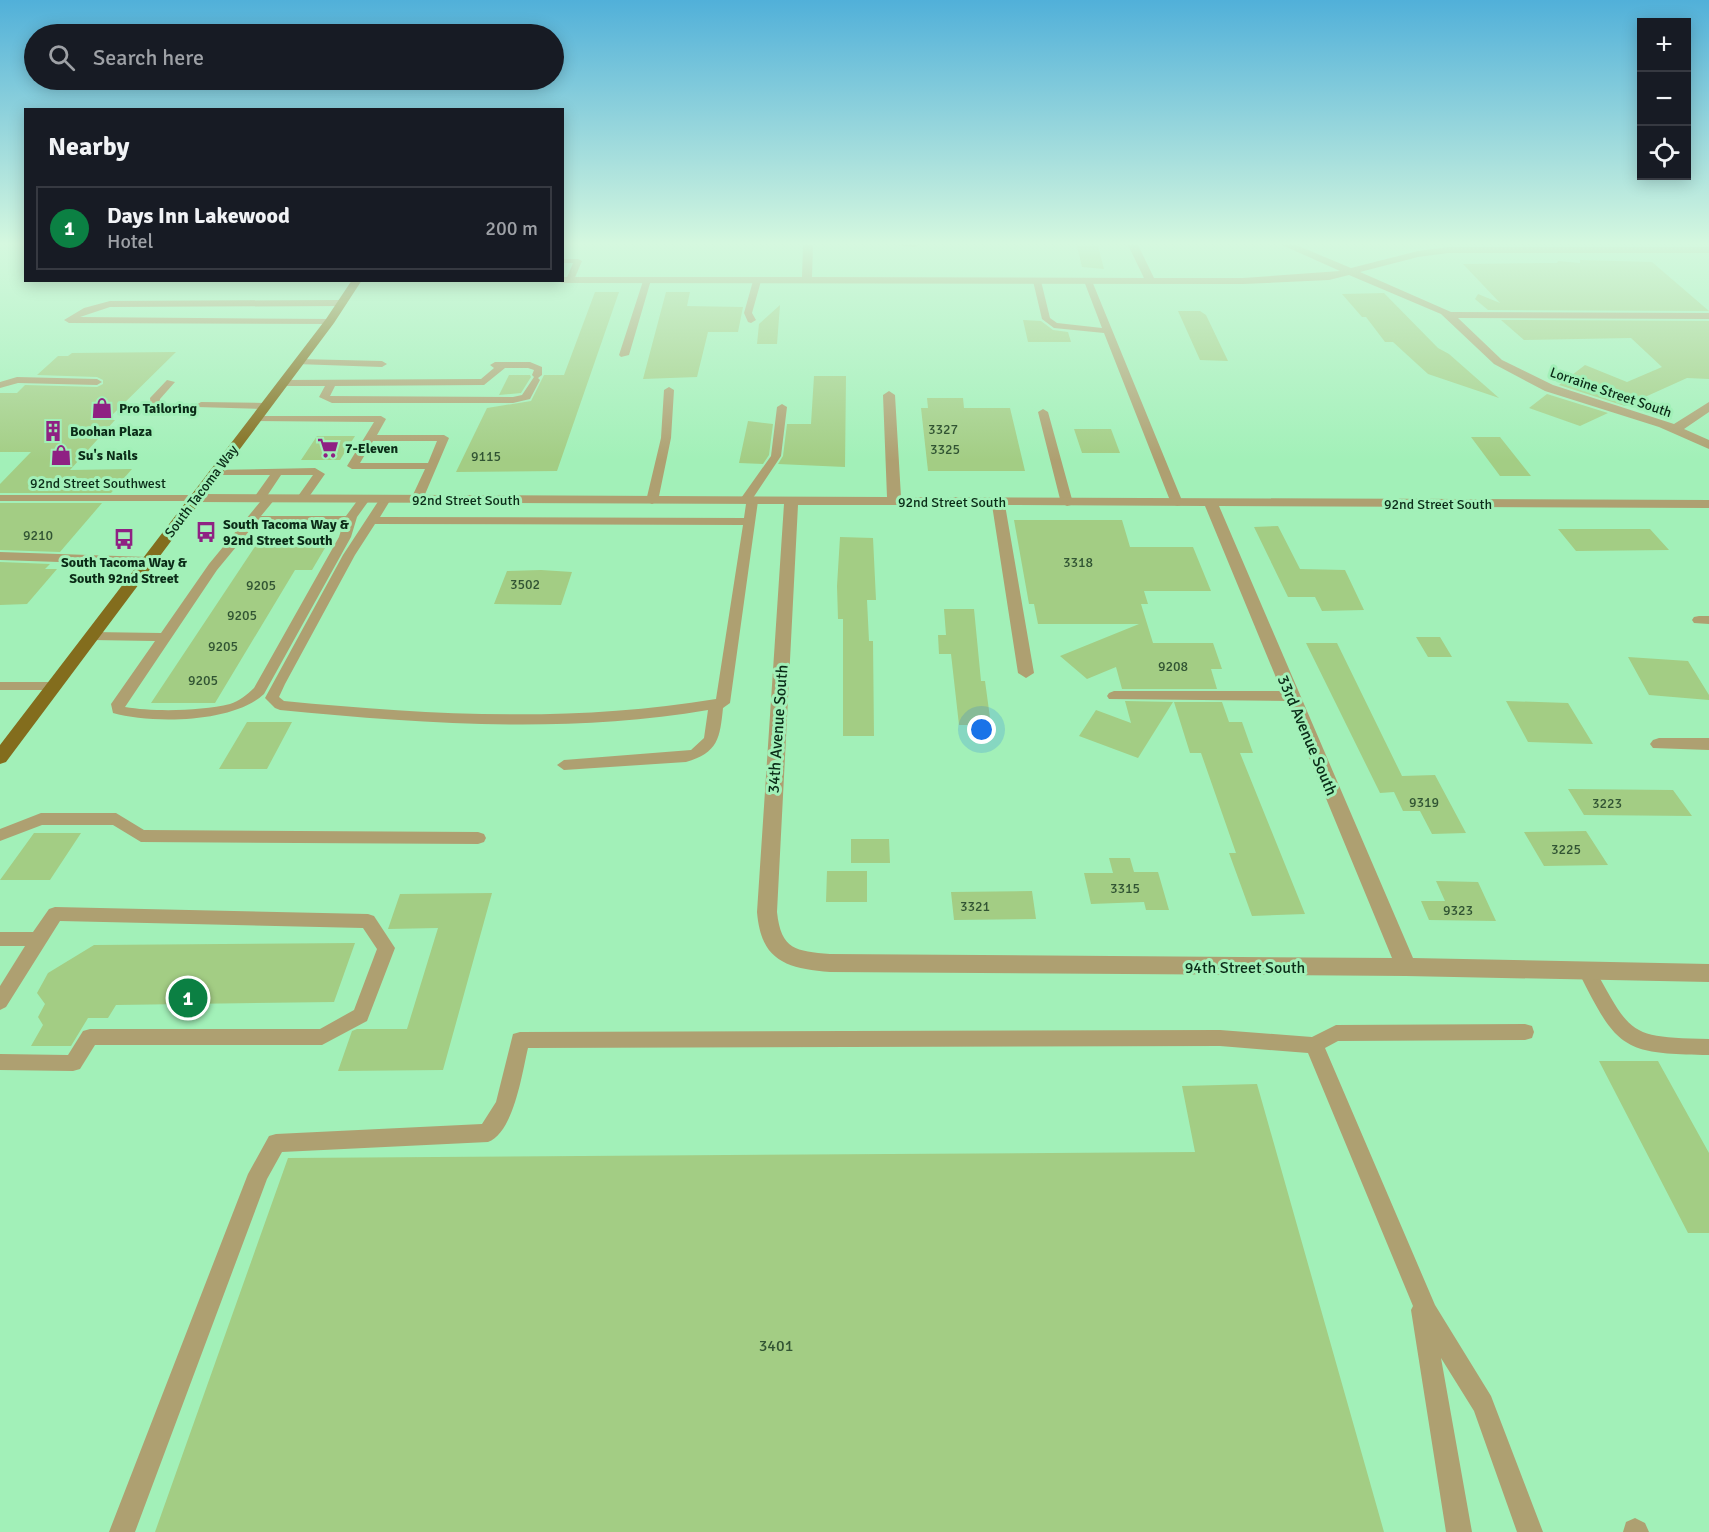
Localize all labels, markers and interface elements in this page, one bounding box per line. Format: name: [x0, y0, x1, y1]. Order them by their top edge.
map controls: [1637, 18, 1691, 180]
button: +: [1637, 18, 1691, 72]
search box: [24, 24, 564, 90]
icon: search: [45, 41, 78, 74]
text: Search here: [93, 44, 204, 71]
button: −: [1637, 72, 1691, 126]
button: locate: [1637, 126, 1691, 180]
text: Nearby: [48, 131, 129, 163]
text: Days Inn Lakewood: [107, 202, 290, 229]
text: 1: [64, 216, 75, 241]
text: 200 m: [485, 216, 538, 241]
text: Hotel: [107, 229, 153, 254]
street label: Lorraine Street South: [1548, 364, 1674, 421]
shop icon: Pro Tailoring: [90, 396, 114, 420]
place label: Pro Tailoring: [119, 400, 198, 417]
building icon: Boohan Plaza: [41, 419, 65, 443]
house number: 3327: [928, 421, 958, 438]
place label: Boohan Plaza: [70, 423, 152, 440]
supermarket icon: 7-Eleven: [316, 436, 340, 460]
place label: 7-Eleven: [345, 440, 398, 457]
street label: South Tacoma Way: [161, 441, 242, 541]
house number: 3325: [930, 441, 960, 458]
shop icon: Su's Nails: [49, 443, 73, 467]
place label: Su's Nails: [78, 447, 138, 464]
house number: 9115: [471, 448, 501, 465]
street label: 92nd Street Southwest: [30, 475, 166, 492]
street label: 92nd Street South: [412, 492, 520, 509]
street label: 92nd Street South: [898, 494, 1006, 511]
street label: 92nd Street South: [1384, 496, 1492, 513]
place label: South Tacoma Way & 92nd Street South: [223, 516, 350, 549]
bus stop icon: South Tacoma Way & 92nd Street South: [194, 520, 218, 544]
house number: 9210: [23, 527, 53, 544]
bus stop icon: South Tacoma Way & South 92nd Street: [112, 527, 136, 551]
place label: South Tacoma Way & South 92nd Street: [61, 554, 188, 587]
house number: 3318: [1063, 554, 1093, 571]
house number: 3502: [510, 576, 540, 593]
house number: 9205: [246, 577, 276, 594]
house number: 9205: [227, 607, 257, 624]
house number: 9205: [208, 638, 238, 655]
house number: 9208: [1158, 658, 1188, 675]
street label: 34th Avenue South: [764, 664, 792, 794]
house number: 9205: [188, 672, 218, 689]
street label: 33rd Avenue South: [1273, 672, 1341, 799]
your location: [967, 715, 996, 744]
house number: 9319: [1409, 794, 1439, 811]
house number: 3223: [1592, 795, 1622, 812]
house number: 3225: [1551, 841, 1581, 858]
house number: 3315: [1110, 880, 1140, 897]
house number: 3321: [960, 898, 990, 915]
house number: 9323: [1443, 902, 1473, 919]
street label: 94th Street South: [1185, 958, 1305, 978]
pin: 1: [168, 976, 207, 1020]
house number: 3401: [759, 1336, 793, 1356]

